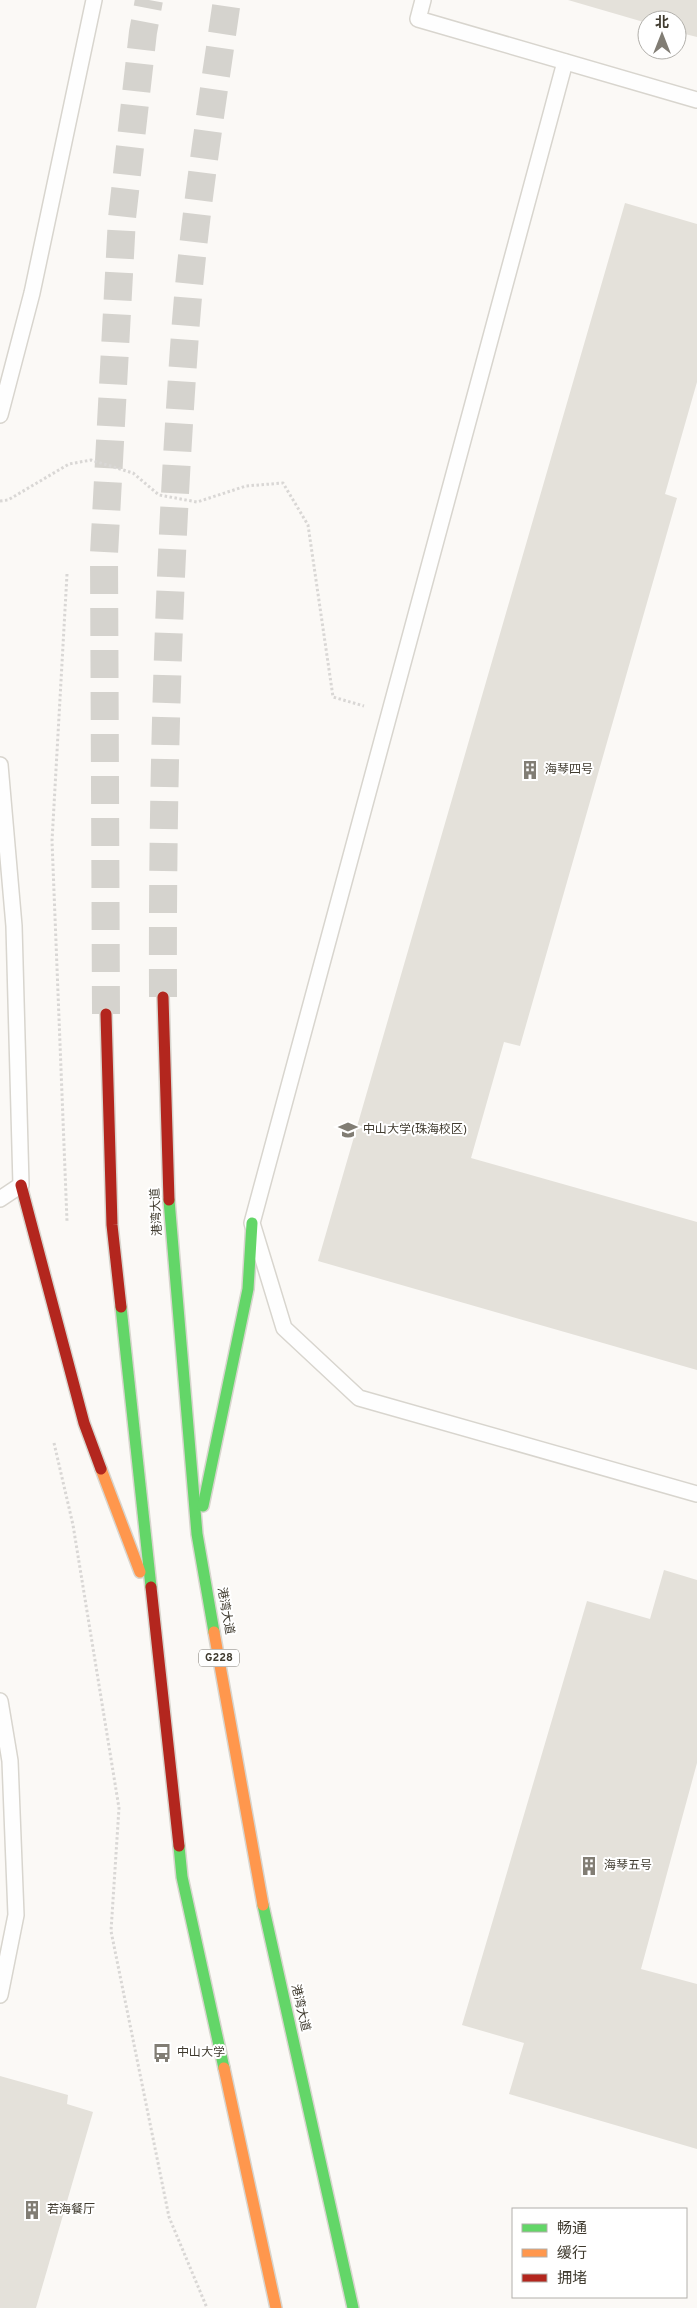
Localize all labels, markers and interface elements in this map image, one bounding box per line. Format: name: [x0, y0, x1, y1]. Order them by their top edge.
north arrow: [637, 10, 687, 60]
text: 北: [655, 15, 669, 32]
building icon: 海琴四号: [519, 759, 541, 781]
place label: 海琴四号: [545, 762, 593, 778]
school or university icon: 中山大学(珠海校区): [337, 1119, 359, 1141]
place label: 中山大学(珠海校区): [363, 1122, 467, 1138]
street label: 港湾大道: [148, 1188, 166, 1236]
street label: 港湾大道: [213, 1586, 237, 1636]
road number: G228: [199, 1650, 239, 1666]
building icon: 海琴五号: [578, 1855, 600, 1877]
place label: 海琴五号: [604, 1858, 652, 1874]
street label: 港湾大道: [287, 1983, 313, 2033]
bus stop icon: 中山大学: [151, 2042, 173, 2064]
place label: 中山大学: [177, 2045, 225, 2061]
building icon: 若海餐厅: [21, 2199, 43, 2221]
place label: 若海餐厅: [47, 2202, 95, 2218]
legend: [512, 2208, 687, 2298]
text: 畅通: [557, 2220, 587, 2239]
text: 缓行: [557, 2245, 587, 2264]
text: 拥堵: [557, 2270, 587, 2289]

